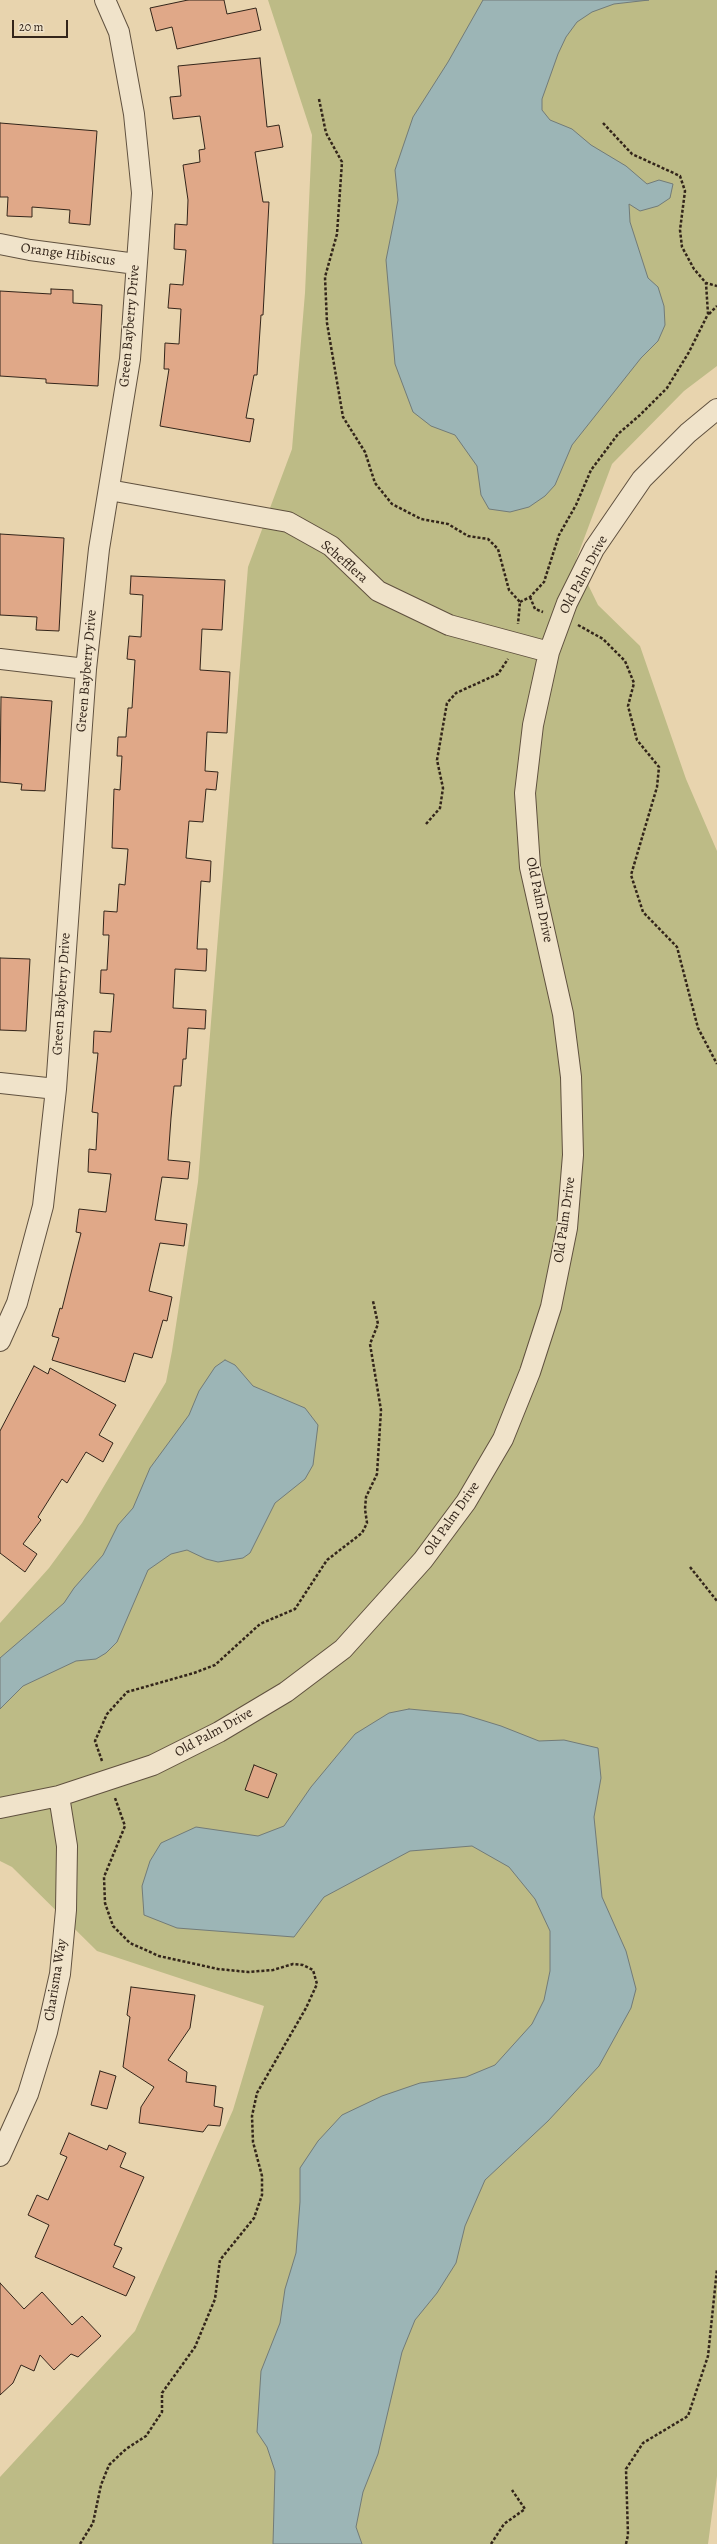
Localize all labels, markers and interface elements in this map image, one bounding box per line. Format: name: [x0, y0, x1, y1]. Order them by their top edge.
scale bar: [14, 12, 70, 38]
text: 20 m: [19, 19, 43, 35]
street label: Orange Hibiscus: [20, 240, 116, 270]
street label: Green Bayberry Drive: [116, 264, 144, 388]
street label: Old Palm Drive: [556, 533, 612, 617]
street label: Schefflera: [317, 537, 371, 587]
street label: Green Bayberry Drive: [73, 609, 101, 733]
street label: Old Palm Drive: [522, 856, 556, 944]
street label: Green Bayberry Drive: [49, 932, 75, 1056]
street label: Old Palm Drive: [551, 1176, 579, 1264]
street label: Old Palm Drive: [420, 1479, 484, 1559]
street label: Old Palm Drive: [172, 1705, 256, 1761]
street label: Charisma Way: [41, 1938, 71, 2022]

